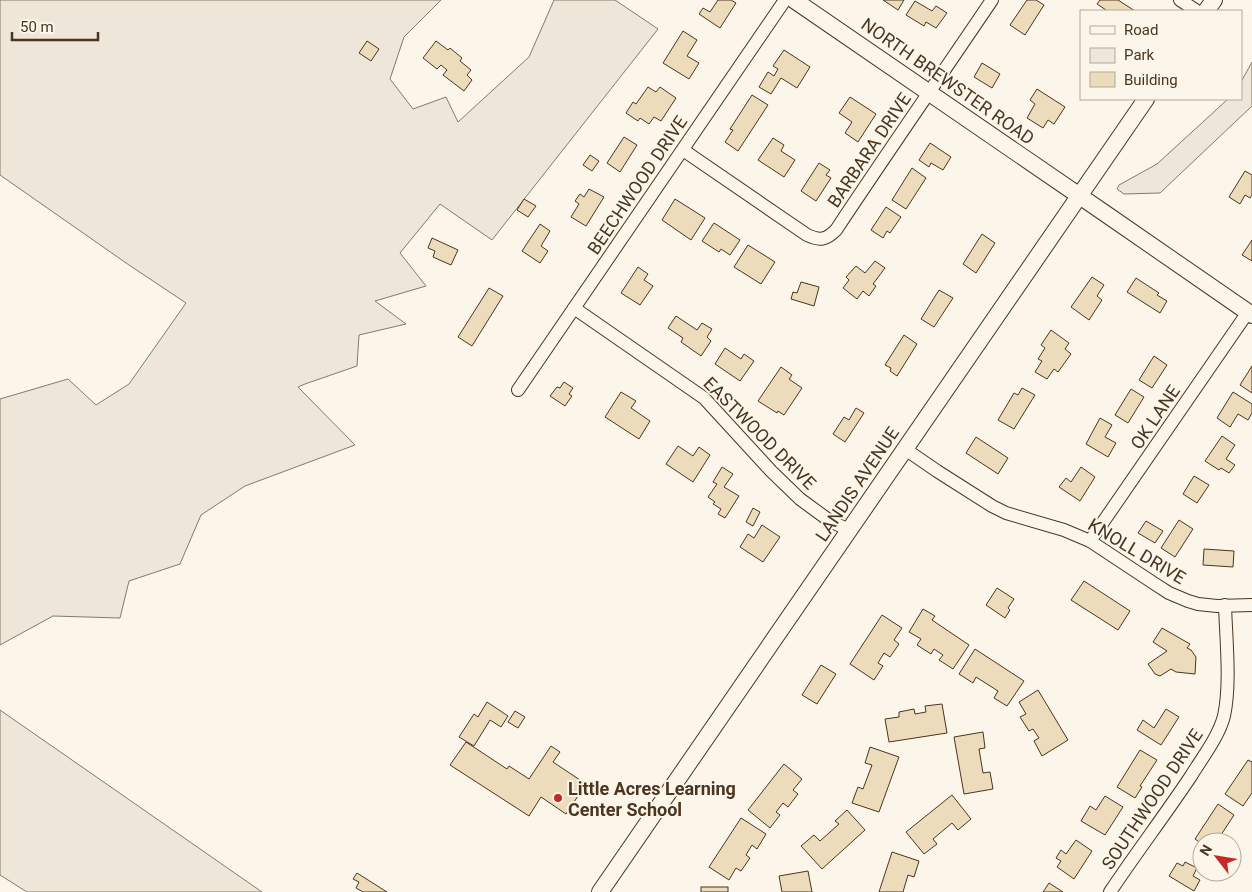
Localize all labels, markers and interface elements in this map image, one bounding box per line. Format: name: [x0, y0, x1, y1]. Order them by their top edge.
scale bar: [12, 10, 99, 42]
legend: [1080, 10, 1242, 100]
street label: NORTH BREWSTER ROAD: [858, 13, 1038, 149]
text: 50 m: [20, 18, 54, 36]
text: Road: [1124, 21, 1158, 39]
text: Park: [1124, 46, 1155, 64]
text: Building: [1124, 71, 1178, 89]
street label: BARBARA DRIVE: [823, 89, 915, 211]
street label: BEECHWOOD DRIVE: [583, 112, 691, 258]
street label: EASTWOOD DRIVE: [700, 373, 820, 493]
street label: OK LANE: [1126, 381, 1184, 453]
street label: LANDIS AVENUE: [811, 423, 903, 545]
street label: KNOLL DRIVE: [1085, 514, 1189, 588]
street label: SOUTHWOOD DRIVE: [1097, 725, 1207, 873]
place label: Little Acres Learning Center School: [568, 778, 736, 820]
marker: Little Acres Learning Center School: [552, 792, 564, 804]
north arrow: [1192, 832, 1242, 882]
text: N: [1196, 842, 1215, 859]

